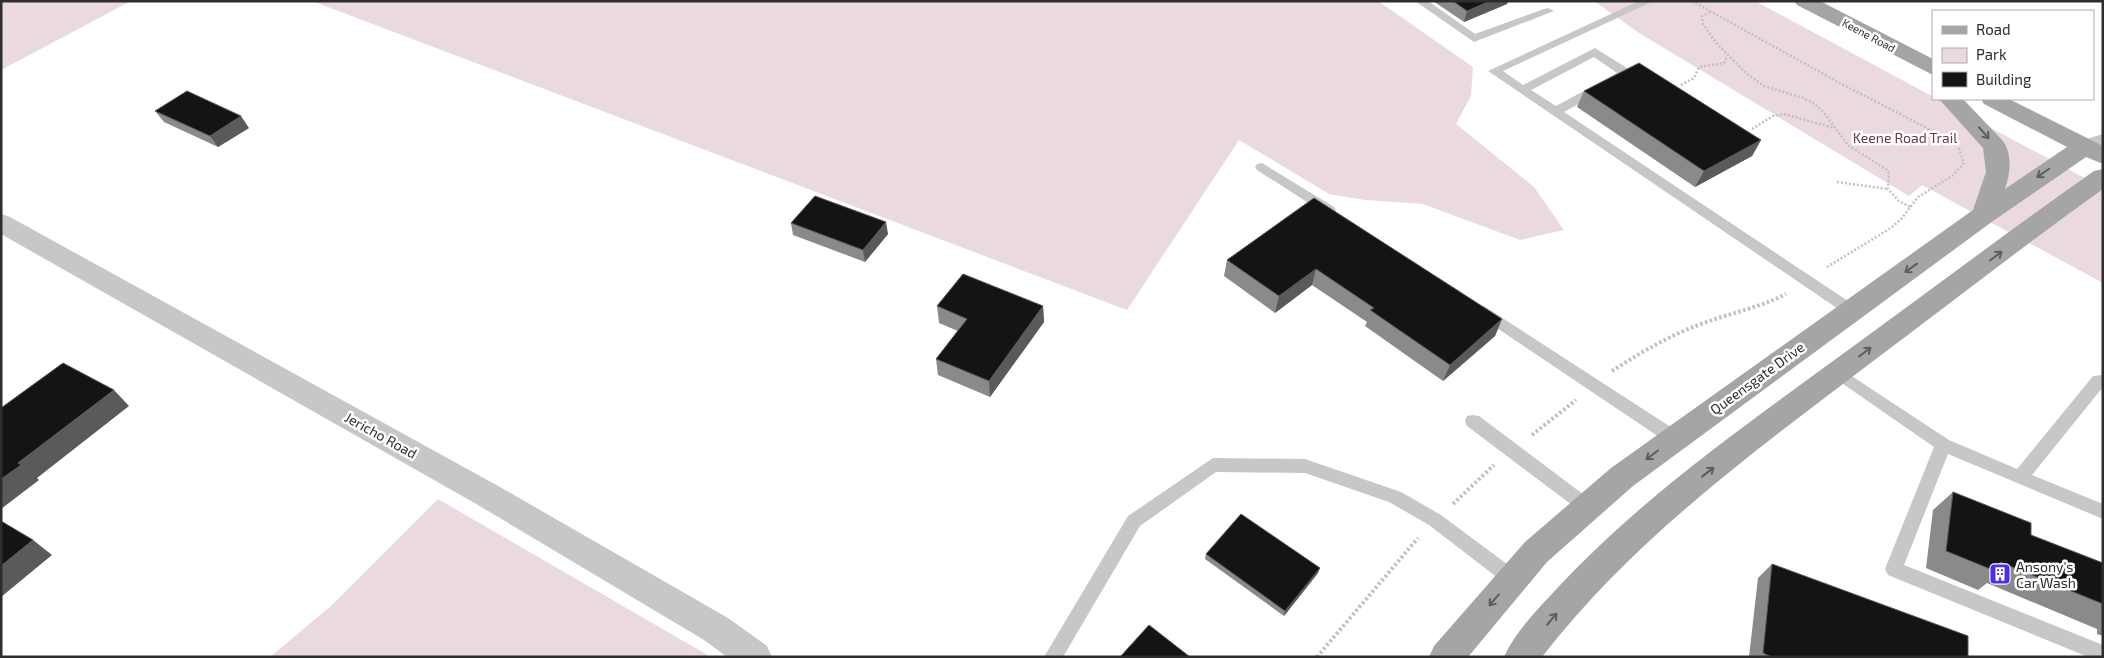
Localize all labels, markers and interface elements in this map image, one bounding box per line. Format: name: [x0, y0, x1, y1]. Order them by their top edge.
legend: [1932, 10, 2094, 100]
street label: Keene Road: [1840, 16, 1898, 54]
text: Road: [1976, 20, 2011, 38]
text: Park: [1976, 45, 2007, 63]
text: Building: [1976, 70, 2032, 88]
one-way arrow: [1978, 127, 1990, 140]
park label: Keene Road Trail: [1853, 129, 1958, 146]
one-way arrow: [2036, 168, 2050, 178]
one-way arrow: [1989, 251, 2003, 261]
one-way arrow: [1904, 263, 1918, 273]
street label: Queensgate Drive: [1707, 338, 1807, 418]
one-way arrow: [1858, 347, 1871, 358]
street label: Jericho Road: [342, 408, 420, 462]
one-way arrow: [1645, 450, 1659, 460]
one-way arrow: [1701, 466, 1714, 477]
place label: Ansony's Car Wash: [2016, 558, 2076, 591]
building icon: Ansony's Car Wash: [1988, 562, 2012, 586]
one-way arrow: [1489, 594, 1500, 607]
one-way arrow: [1546, 613, 1557, 626]

